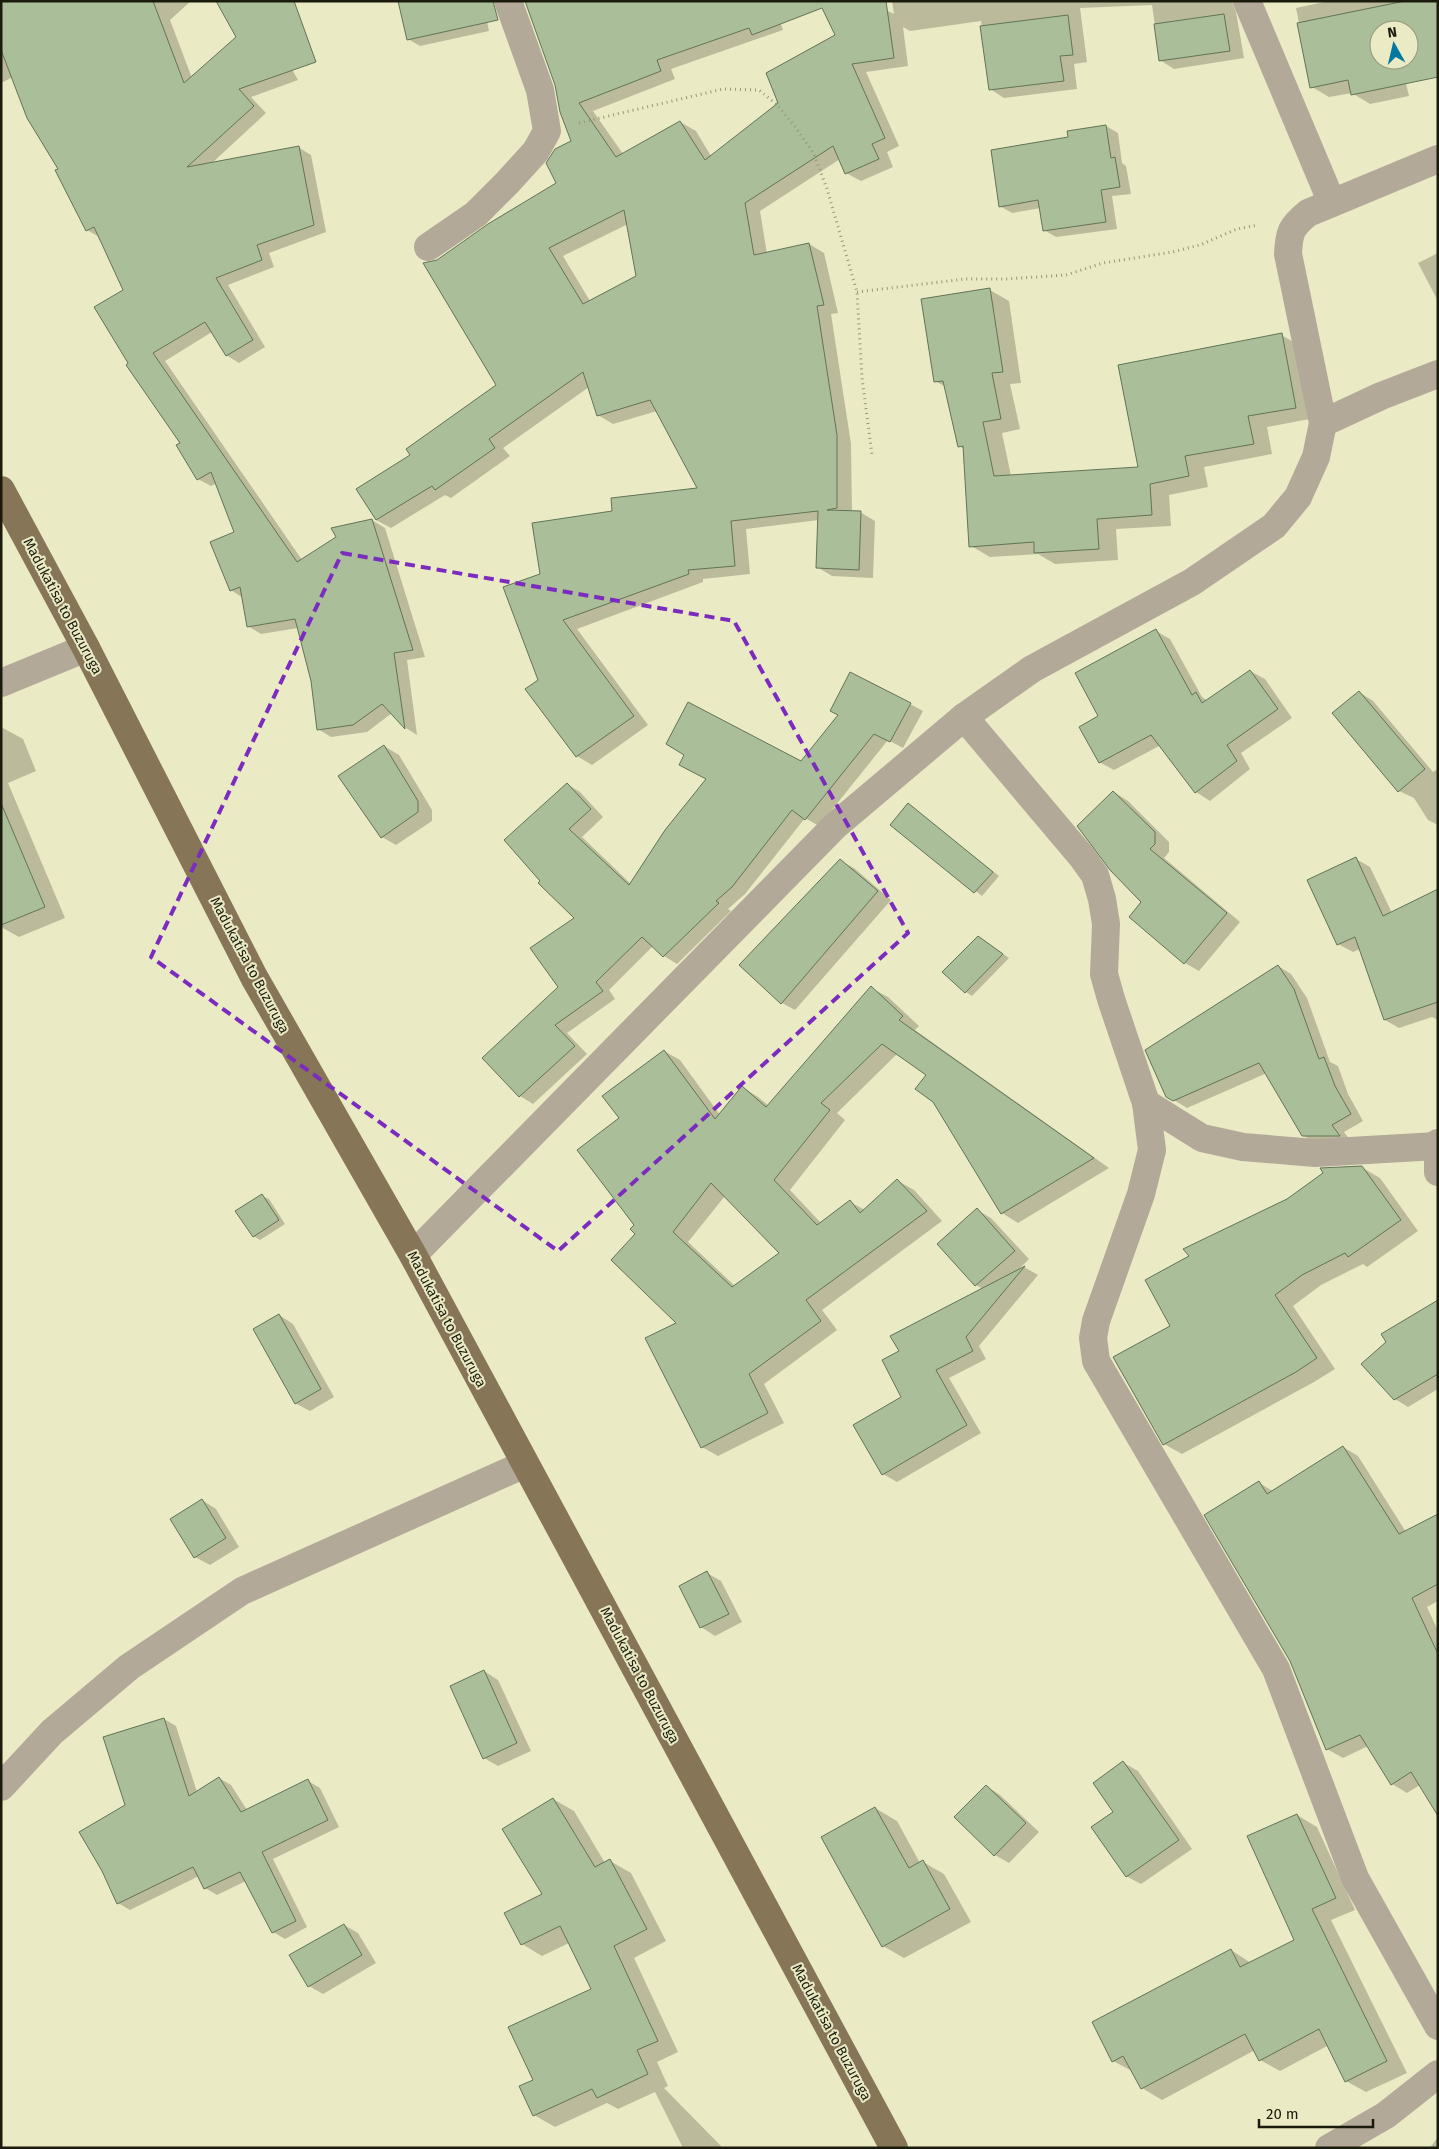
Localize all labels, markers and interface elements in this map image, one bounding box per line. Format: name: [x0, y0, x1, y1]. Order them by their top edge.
north arrow: [1369, 20, 1419, 70]
text: N: [1386, 24, 1398, 42]
street label: Madukatisa to Buzuruga: [19, 535, 106, 677]
street label: Madukatisa to Buzuruga: [206, 894, 293, 1036]
street label: Madukatisa to Buzuruga: [403, 1248, 490, 1390]
street label: Madukatisa to Buzuruga: [596, 1604, 683, 1746]
street label: Madukatisa to Buzuruga: [788, 1961, 875, 2103]
scale bar: [1259, 2096, 1373, 2128]
text: 20 m: [1266, 2105, 1299, 2123]

